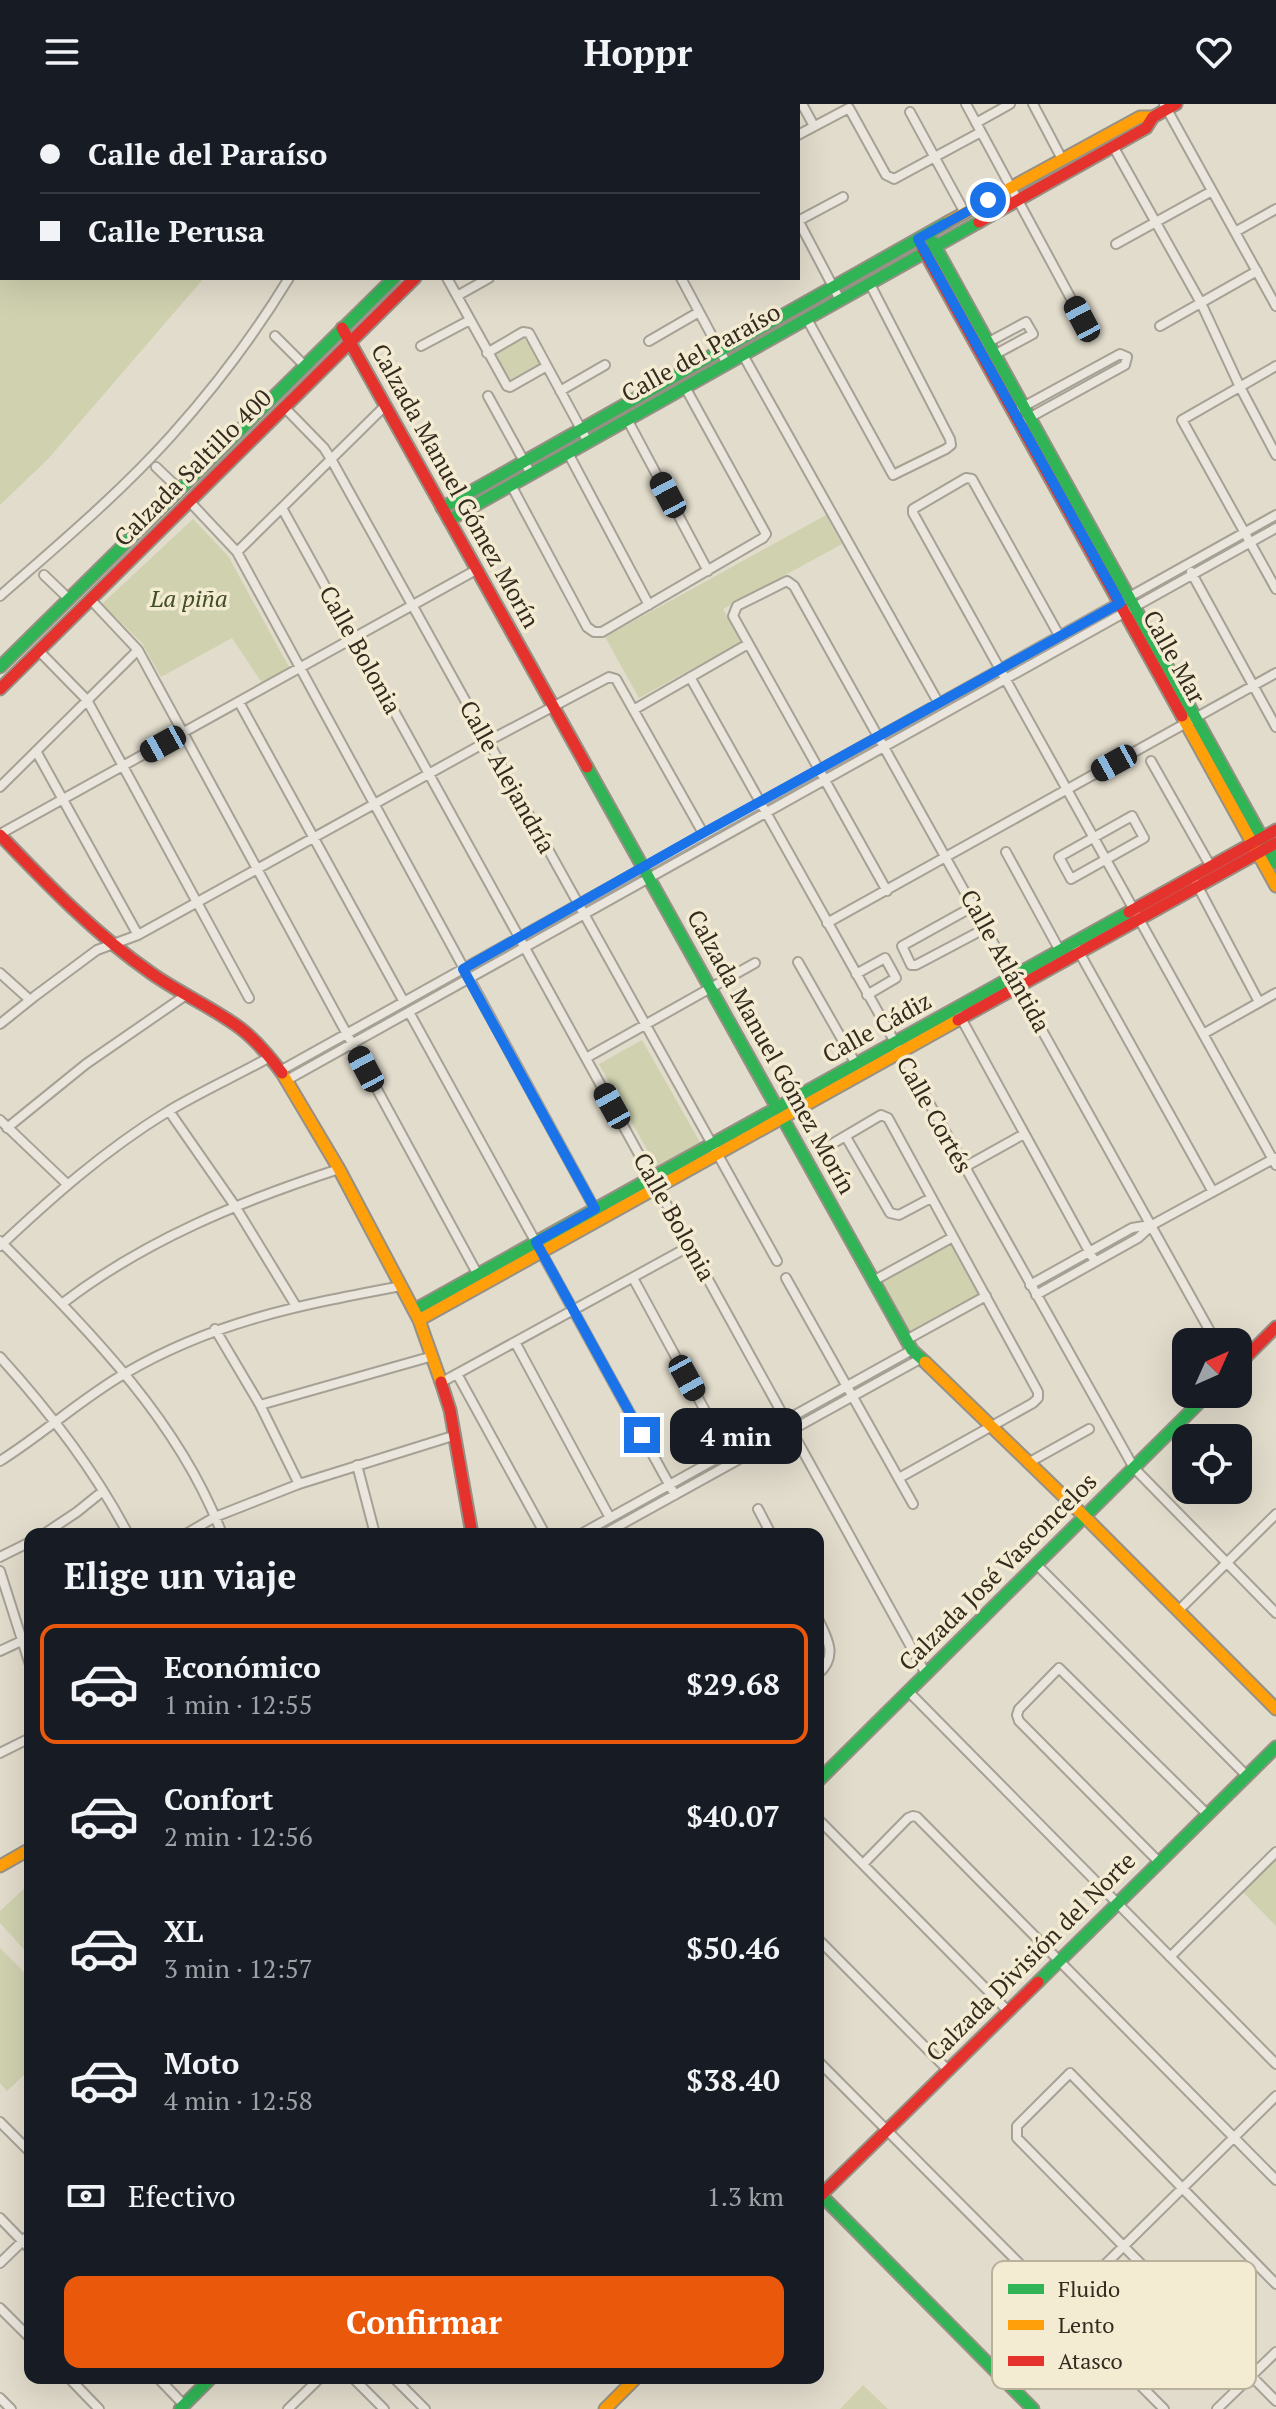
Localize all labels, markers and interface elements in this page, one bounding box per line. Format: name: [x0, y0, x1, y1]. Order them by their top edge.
text: Hoppr: [584, 29, 692, 76]
icon: menu: [40, 30, 84, 74]
icon: heart: [1192, 30, 1236, 74]
text: Calle del Paraíso: [88, 134, 327, 174]
route start: [970, 182, 1006, 218]
text: Calle Perusa: [88, 211, 265, 251]
car: [1060, 292, 1104, 346]
street label: Calle del Paraíso: [615, 295, 786, 409]
street label: Calzada Manuel Gómez Morín: [364, 338, 548, 633]
street label: Calzada Saltillo 400: [107, 382, 278, 553]
car: [646, 468, 690, 522]
street label: Calle Bolonia: [312, 580, 409, 719]
park label: La piña: [149, 582, 228, 614]
street label: Calle Mar: [1136, 604, 1214, 710]
street label: Calle Alejandría: [453, 694, 563, 859]
car: [136, 722, 190, 766]
car: [1087, 741, 1141, 785]
street label: Calle Atlántida: [953, 883, 1058, 1038]
street label: Calzada Manuel Gómez Morín: [680, 904, 864, 1199]
street label: Calle Cádiz: [816, 984, 937, 1070]
car: [344, 1042, 388, 1096]
street label: Calle Cortés: [890, 1050, 980, 1179]
car: [590, 1079, 634, 1133]
street label: Calle Bolonia: [626, 1147, 723, 1286]
north arrow: [1172, 1328, 1252, 1408]
map controls: [1172, 1328, 1252, 1504]
car: [665, 1351, 709, 1405]
callout: 4 min: [670, 1407, 802, 1463]
route end: [624, 1417, 660, 1453]
text: 4 min: [700, 1419, 772, 1453]
button: locate: [1172, 1424, 1252, 1504]
street label: Calzada José Vasconcelos: [891, 1465, 1103, 1677]
text: Elige un viaje: [64, 1552, 297, 1599]
text: Económico: [164, 1647, 321, 1687]
icon: car: [68, 1648, 140, 1720]
text: $29.68: [686, 1664, 780, 1704]
text: 1 min · 12:55: [164, 1687, 313, 1721]
text: Confort: [164, 1779, 274, 1819]
icon: car: [68, 1780, 140, 1852]
text: $40.07: [686, 1796, 780, 1836]
text: 2 min · 12:56: [164, 1819, 313, 1853]
street label: Calzada División del Norte: [919, 1845, 1142, 2068]
text: XL: [164, 1911, 203, 1951]
icon: car: [68, 1912, 140, 1984]
text: $50.46: [686, 1928, 780, 1968]
text: 3 min · 12:57: [164, 1951, 313, 1985]
text: Moto: [164, 2043, 239, 2083]
icon: car: [68, 2044, 140, 2116]
text: $38.40: [686, 2060, 780, 2100]
text: 4 min · 12:58: [164, 2083, 313, 2117]
icon: cash: [64, 2174, 108, 2218]
text: Efectivo: [128, 2176, 236, 2216]
text: 1.3 km: [707, 2179, 784, 2213]
legend: [992, 2261, 1256, 2389]
text: Fluido: [1058, 2274, 1120, 2303]
button: Confirmar: [64, 2276, 784, 2368]
text: Lento: [1058, 2310, 1115, 2339]
text: Atasco: [1058, 2346, 1123, 2375]

